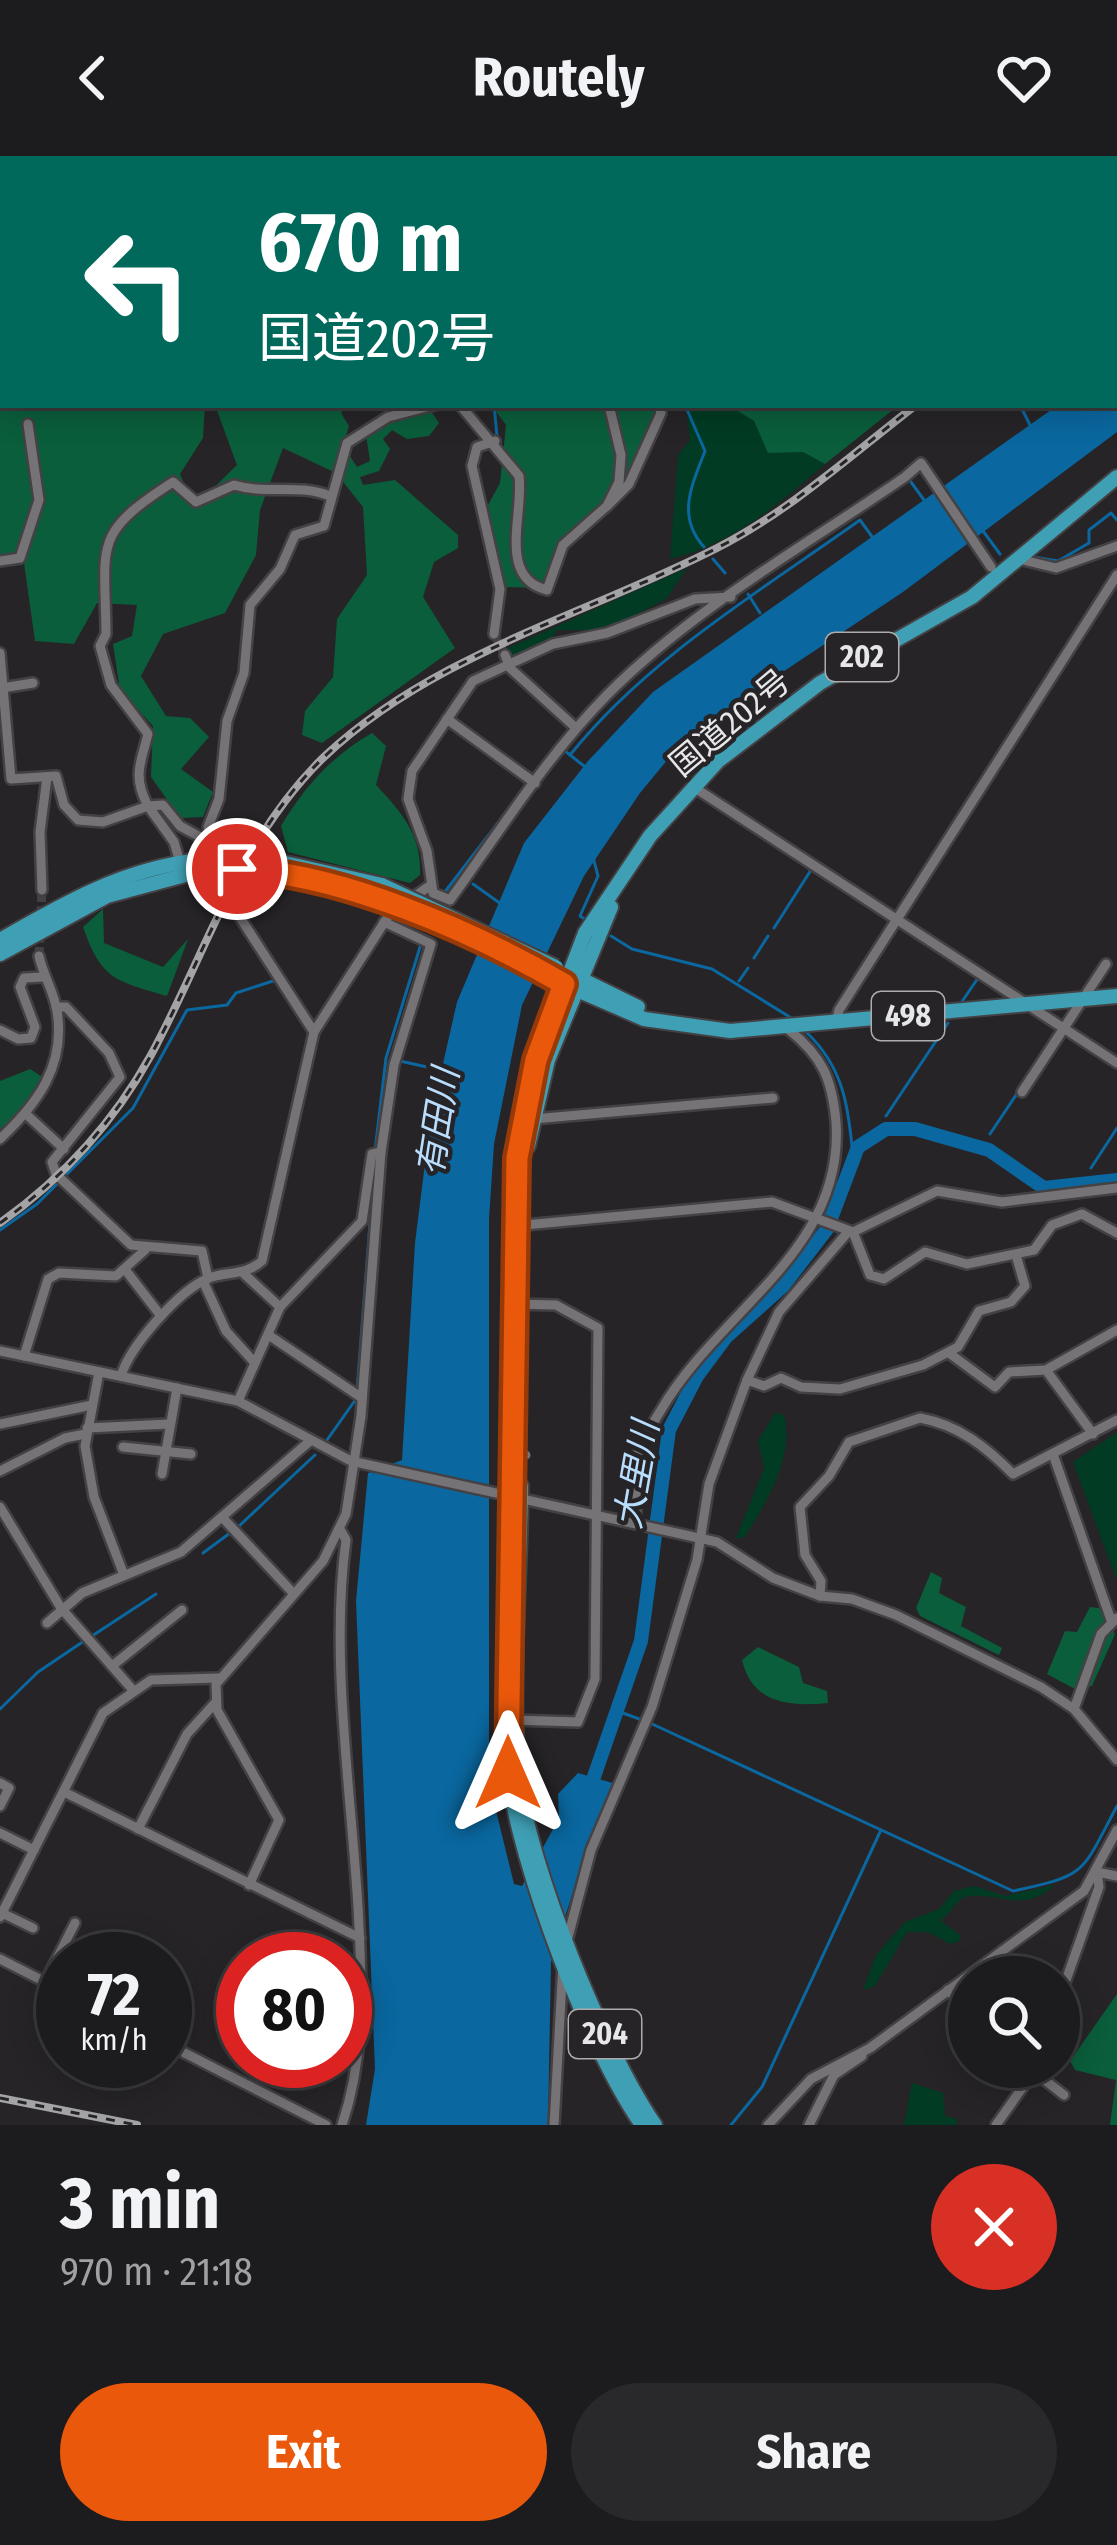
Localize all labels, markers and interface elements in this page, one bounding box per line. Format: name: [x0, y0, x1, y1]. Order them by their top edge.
icon: back: [60, 45, 126, 111]
icon: heart: [991, 45, 1057, 111]
text: Routely: [473, 46, 644, 110]
text: 670 m: [258, 192, 463, 293]
icon: left: [60, 204, 216, 360]
text: 国道202号: [258, 307, 495, 371]
road number: 202: [826, 633, 898, 681]
street label: 国道202号: [662, 661, 798, 785]
pin: [186, 818, 288, 920]
icon: arrive: [204, 836, 270, 902]
road number: 498: [872, 992, 944, 1040]
water label: 有田川: [408, 1061, 469, 1179]
water label: 大里川: [606, 1414, 669, 1532]
position arrow: [445, 1710, 571, 1836]
speed limit sign: 80: [216, 1932, 372, 2088]
map controls: [948, 1956, 1080, 2088]
button: search: [948, 1956, 1080, 2088]
text: 72: [87, 1959, 141, 2031]
road number: 204: [569, 2010, 641, 2058]
text: km/h: [81, 2022, 147, 2058]
text: 3 min: [60, 2161, 220, 2247]
button: close: [931, 2164, 1057, 2290]
text: 970 m · 21:18: [60, 2249, 253, 2295]
button: Exit: [60, 2383, 547, 2521]
button: Share: [571, 2383, 1057, 2521]

